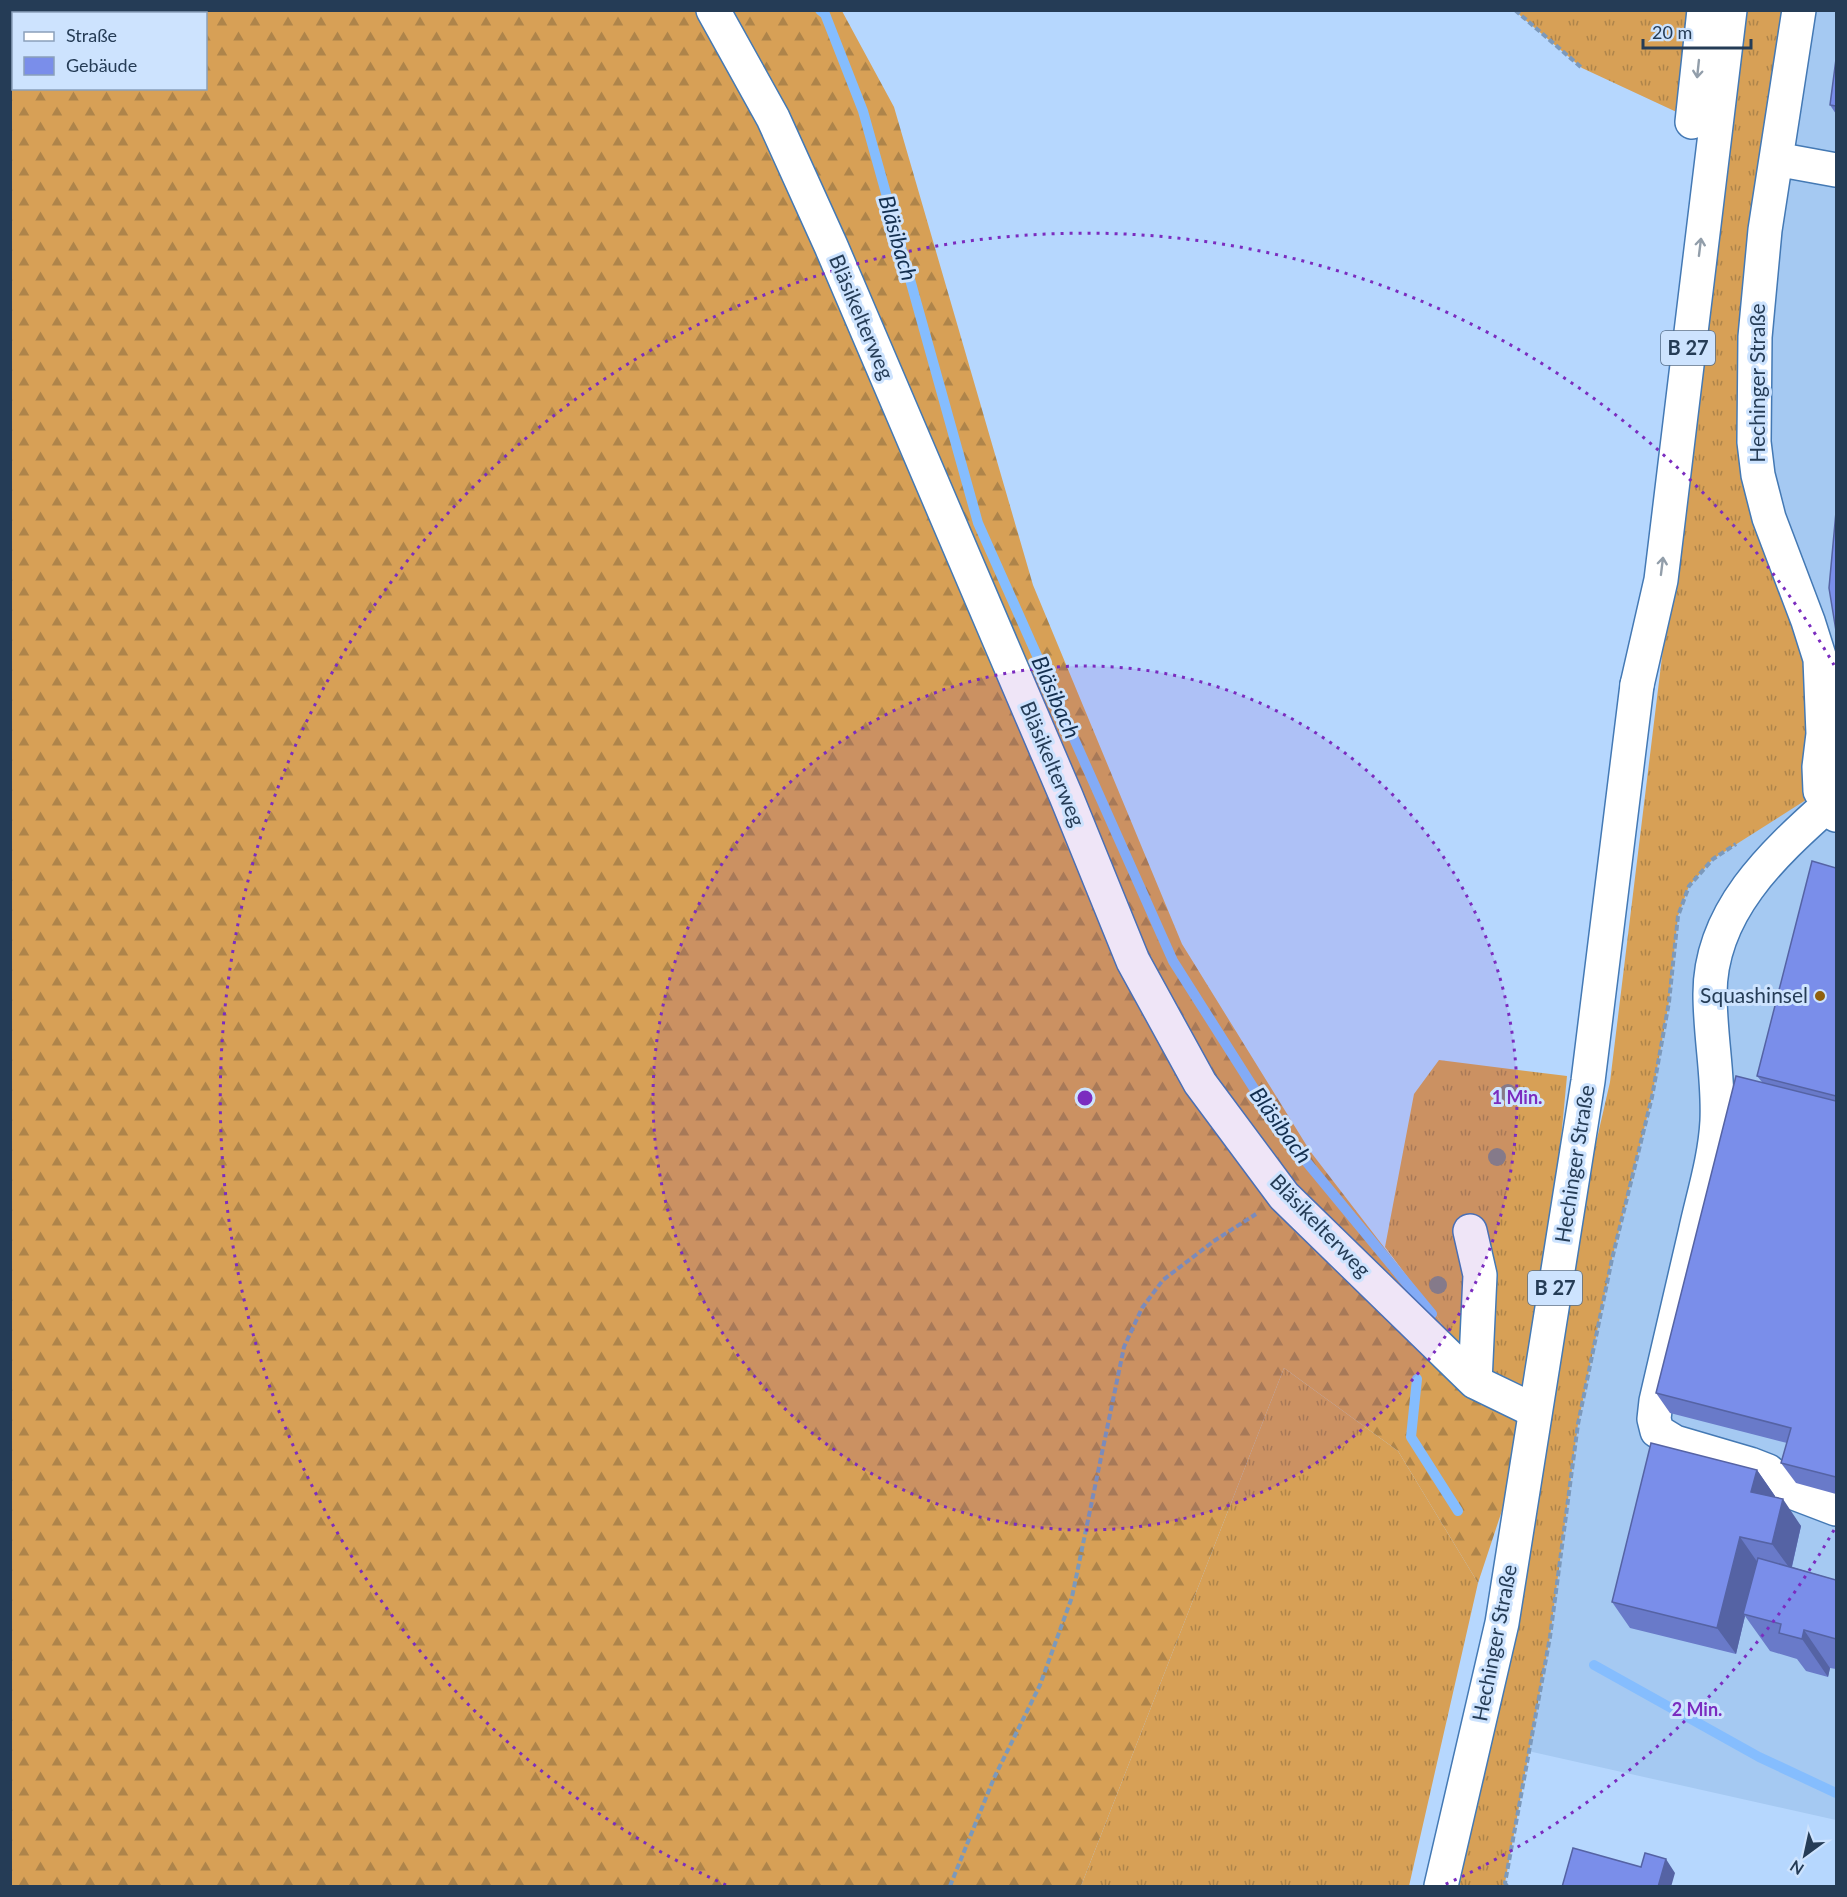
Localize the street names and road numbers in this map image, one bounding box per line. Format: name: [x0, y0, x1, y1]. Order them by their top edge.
street label: Bläsikelterweg: [825, 250, 900, 383]
street label: Hechinger Straße: [1744, 303, 1769, 463]
road number: B 27: [1661, 331, 1715, 365]
street label: Bläsikelterweg: [1016, 697, 1091, 830]
street label: Hechinger Straße: [1549, 1083, 1598, 1244]
street label: Bläsikelterweg: [1266, 1168, 1377, 1282]
road number: B 27: [1528, 1271, 1582, 1305]
street label: Hechinger Straße: [1466, 1562, 1521, 1723]

